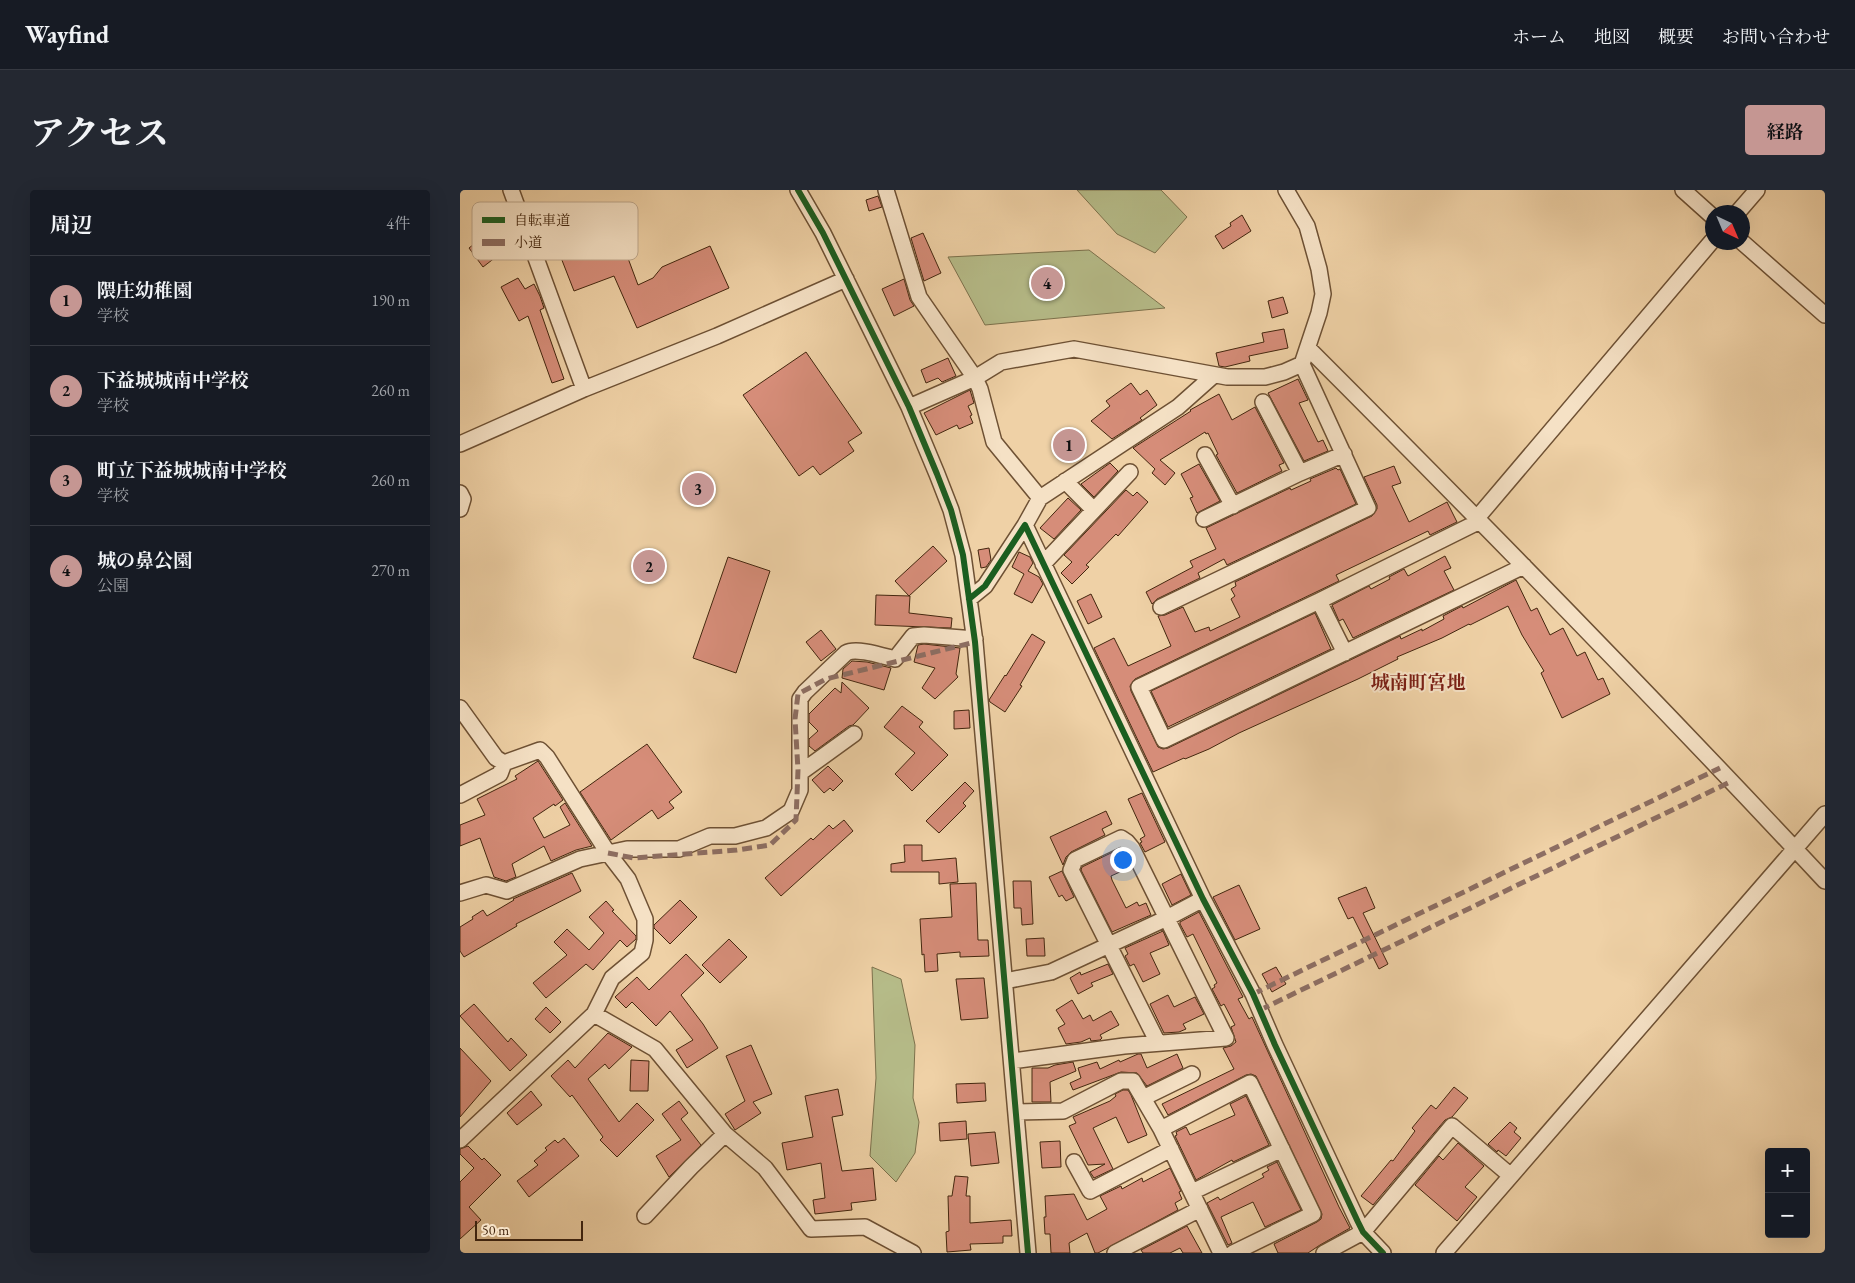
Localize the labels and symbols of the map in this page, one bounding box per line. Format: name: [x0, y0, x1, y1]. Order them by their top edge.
legend: [472, 202, 638, 260]
north arrow: [1705, 205, 1750, 250]
text: 自転車道: [514, 211, 570, 229]
text: 小道: [514, 233, 542, 251]
pin: 4: [1031, 264, 1063, 302]
pin: 1: [1053, 426, 1085, 464]
pin: 3: [682, 470, 714, 508]
pin: 2: [633, 547, 665, 585]
district label: 城南町宮地: [1370, 670, 1466, 695]
your location: [1110, 847, 1136, 873]
scale bar: [475, 1218, 582, 1241]

